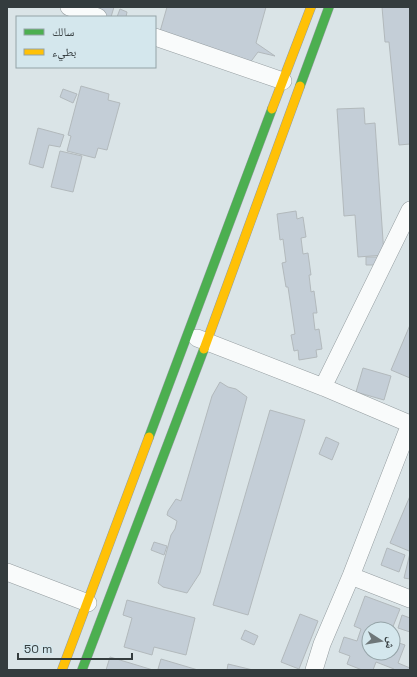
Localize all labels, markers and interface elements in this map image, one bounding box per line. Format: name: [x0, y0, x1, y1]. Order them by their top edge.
legend: [16, 16, 156, 68]
text: سالك: [52, 24, 74, 40]
text: بطيء: [52, 44, 76, 62]
north arrow: [361, 621, 401, 661]
scale bar: [18, 635, 132, 661]
text: ش: [382, 636, 399, 651]
text: 50 m: [24, 641, 52, 657]

